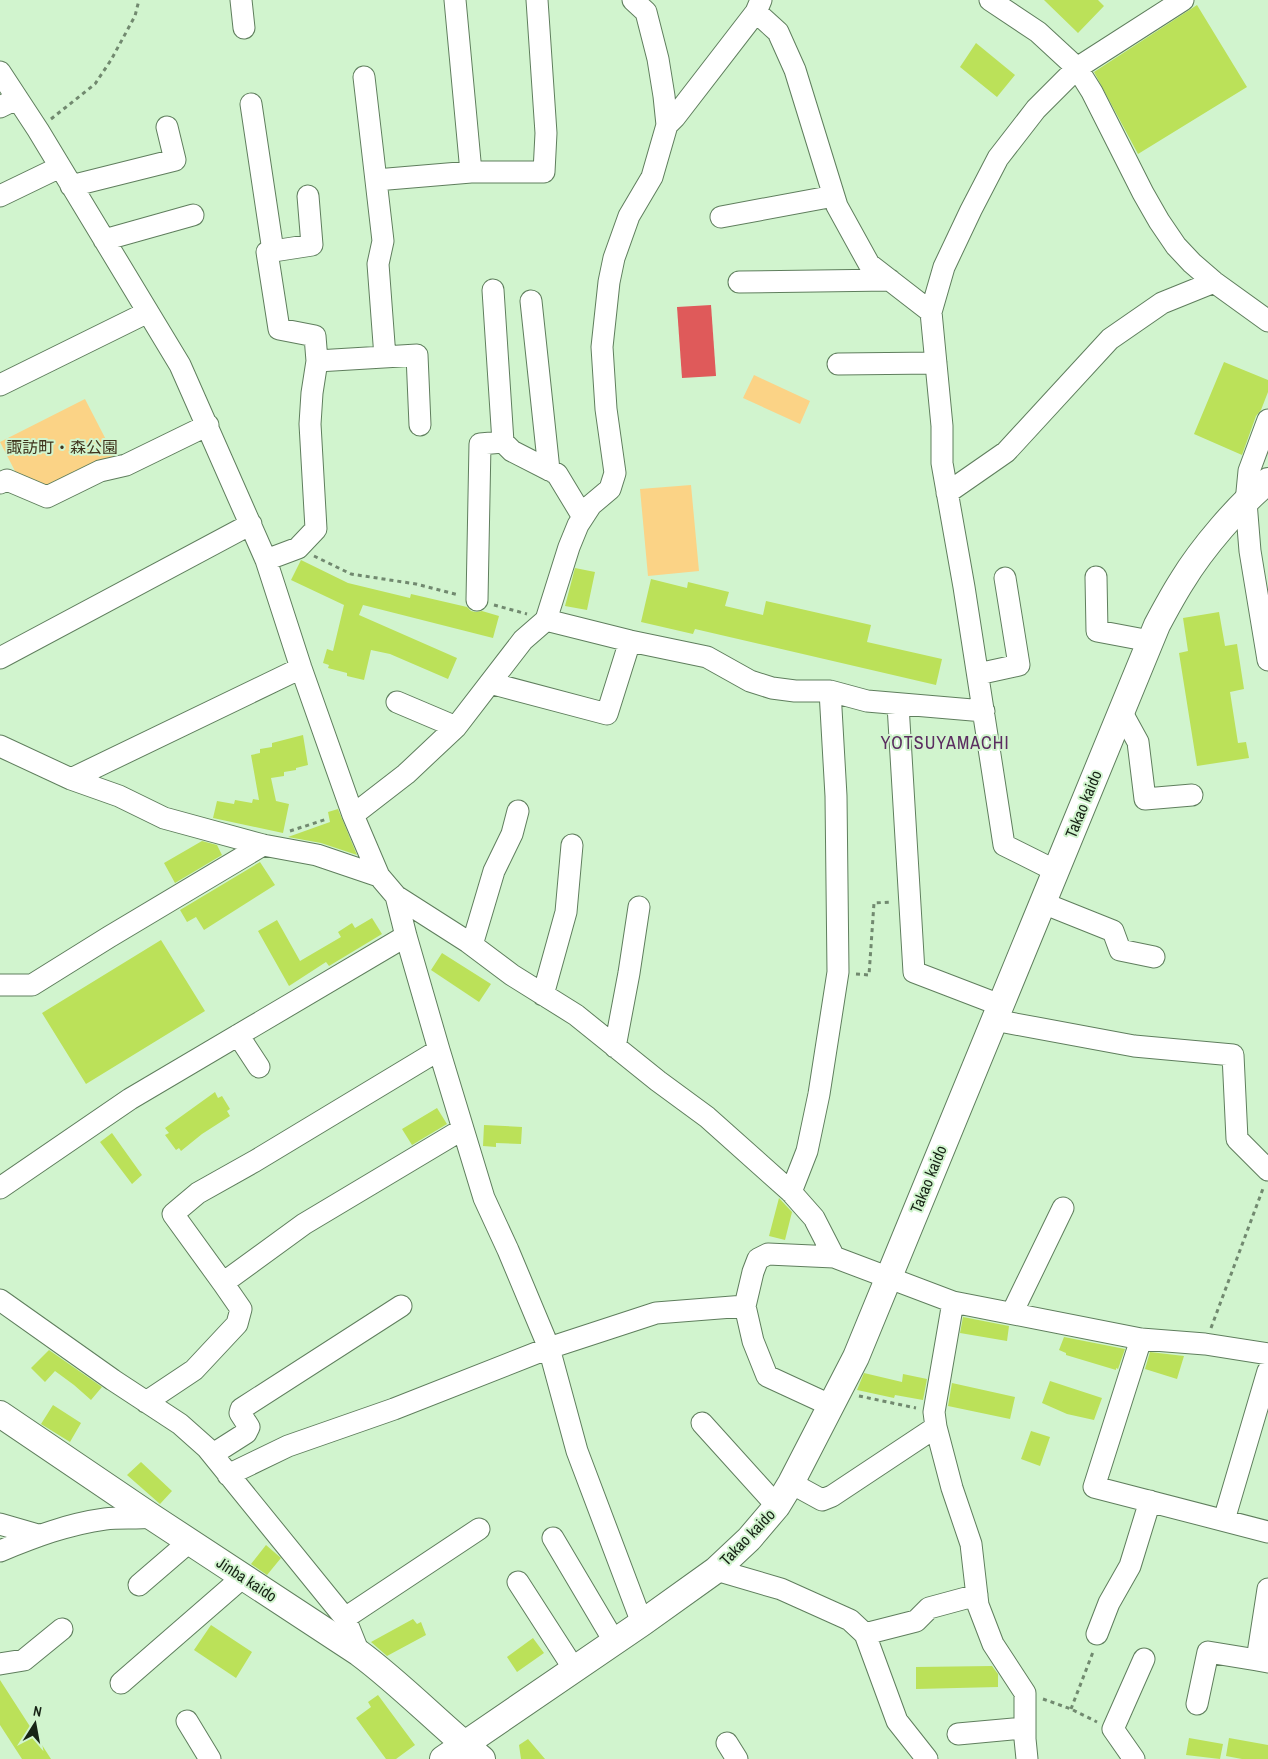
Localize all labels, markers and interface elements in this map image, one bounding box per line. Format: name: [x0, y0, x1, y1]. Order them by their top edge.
park label: 諏訪町・森公園: [6, 436, 118, 458]
district label: YOTSUYAMACHI: [880, 730, 1010, 755]
street label: Takao kaido: [1059, 767, 1107, 841]
street label: Takao kaido: [904, 1142, 952, 1216]
street label: Takao kaido: [714, 1504, 780, 1570]
street label: Jinba kaido: [213, 1551, 281, 1607]
north arrow: [10, 1699, 60, 1749]
text: N: [32, 1702, 43, 1721]

